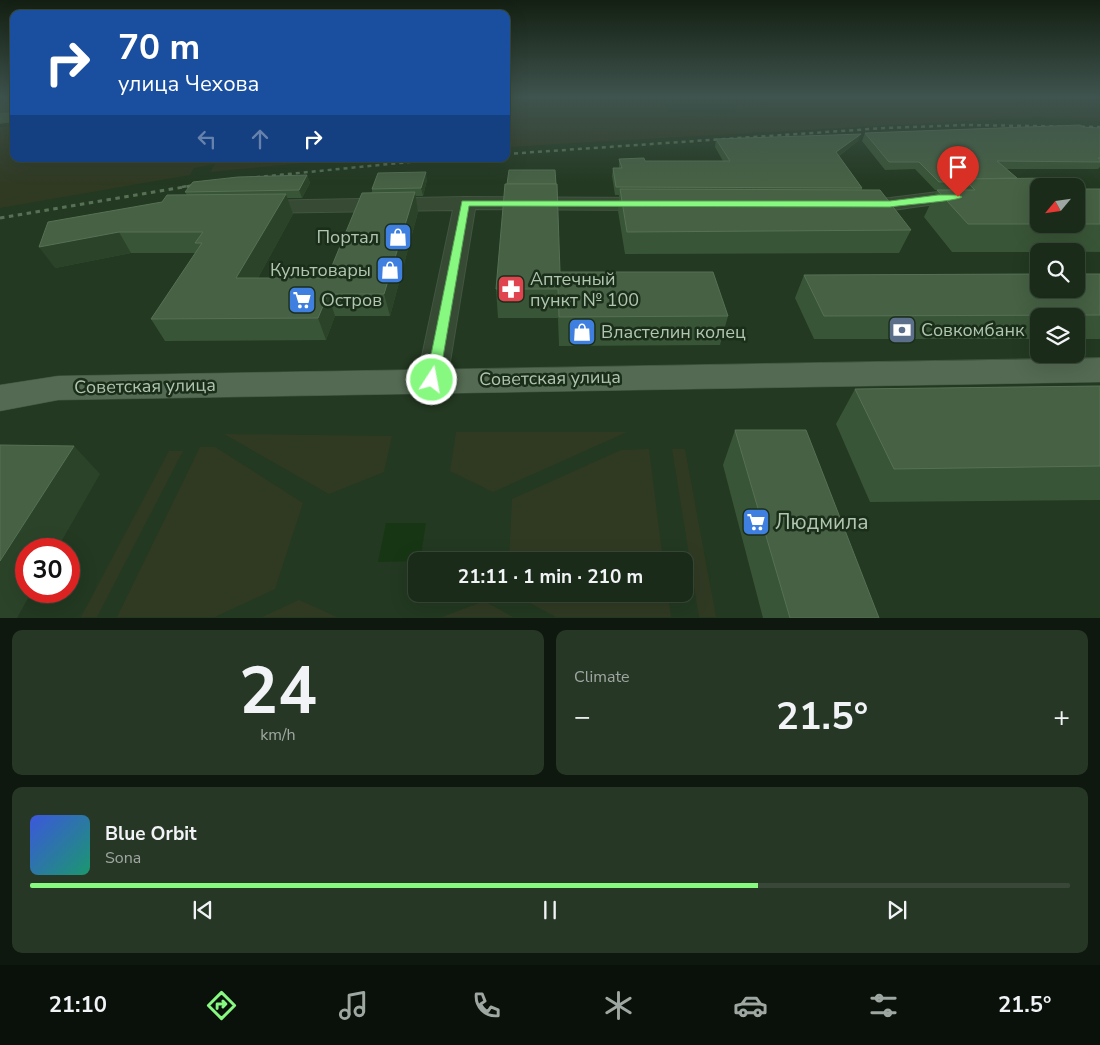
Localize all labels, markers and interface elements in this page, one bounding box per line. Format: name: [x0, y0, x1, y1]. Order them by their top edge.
text: 70 m: [118, 24, 200, 71]
icon: right: [35, 30, 100, 95]
text: улица Чехова: [118, 69, 259, 99]
icon: left: [193, 125, 221, 153]
icon: ahead: [246, 125, 274, 153]
icon: right: [299, 125, 327, 153]
pin: [937, 146, 979, 197]
icon: arrive: [944, 153, 972, 181]
north arrow: [1030, 178, 1085, 232]
map controls: [1030, 178, 1085, 363]
shop icon: Портал: [383, 222, 413, 252]
place label: Портал: [317, 225, 379, 249]
button: search: [1030, 243, 1085, 298]
shop icon: Культовары: [375, 255, 405, 285]
place label: Культовары: [270, 258, 371, 282]
place label: Аптечный пункт № 100: [530, 267, 639, 312]
pharmacy icon: Аптечный пункт № 100: [496, 274, 526, 304]
supermarket icon: Остров: [287, 285, 317, 315]
place label: Остров: [321, 288, 382, 312]
button: layers: [1030, 308, 1085, 363]
bank icon: Совкомбанк: [887, 315, 917, 345]
shop icon: Властелин колец: [567, 317, 597, 347]
place label: Совкомбанк: [921, 318, 1025, 342]
place label: Властелин колец: [601, 320, 746, 344]
position arrow: [405, 353, 457, 405]
street label: Советская улица: [479, 365, 621, 391]
street label: Советская улица: [74, 373, 216, 399]
supermarket icon: Людмила: [741, 507, 771, 537]
place label: Людмила: [775, 508, 869, 536]
speed limit sign: 30: [15, 538, 80, 603]
text: 21:11 · 1 min · 210 m: [458, 564, 643, 590]
text: 24: [239, 647, 317, 736]
text: Climate: [574, 666, 629, 688]
text: 21.5°: [776, 691, 868, 742]
text: −: [574, 698, 591, 736]
text: +: [1053, 698, 1070, 736]
text: km/h: [260, 724, 296, 746]
text: Blue Orbit: [105, 821, 196, 847]
text: Sona: [105, 847, 141, 869]
icon: previous: [189, 896, 217, 924]
icon: pause: [536, 896, 564, 924]
icon: next: [883, 896, 911, 924]
icon: directions: [204, 988, 239, 1023]
icon: music: [336, 988, 371, 1023]
icon: phone: [469, 988, 504, 1023]
icon: climate: [601, 988, 636, 1023]
icon: car: [733, 988, 768, 1023]
icon: filters: [866, 988, 901, 1023]
text: 21:10: [49, 990, 107, 1020]
text: 21.5°: [998, 990, 1051, 1020]

